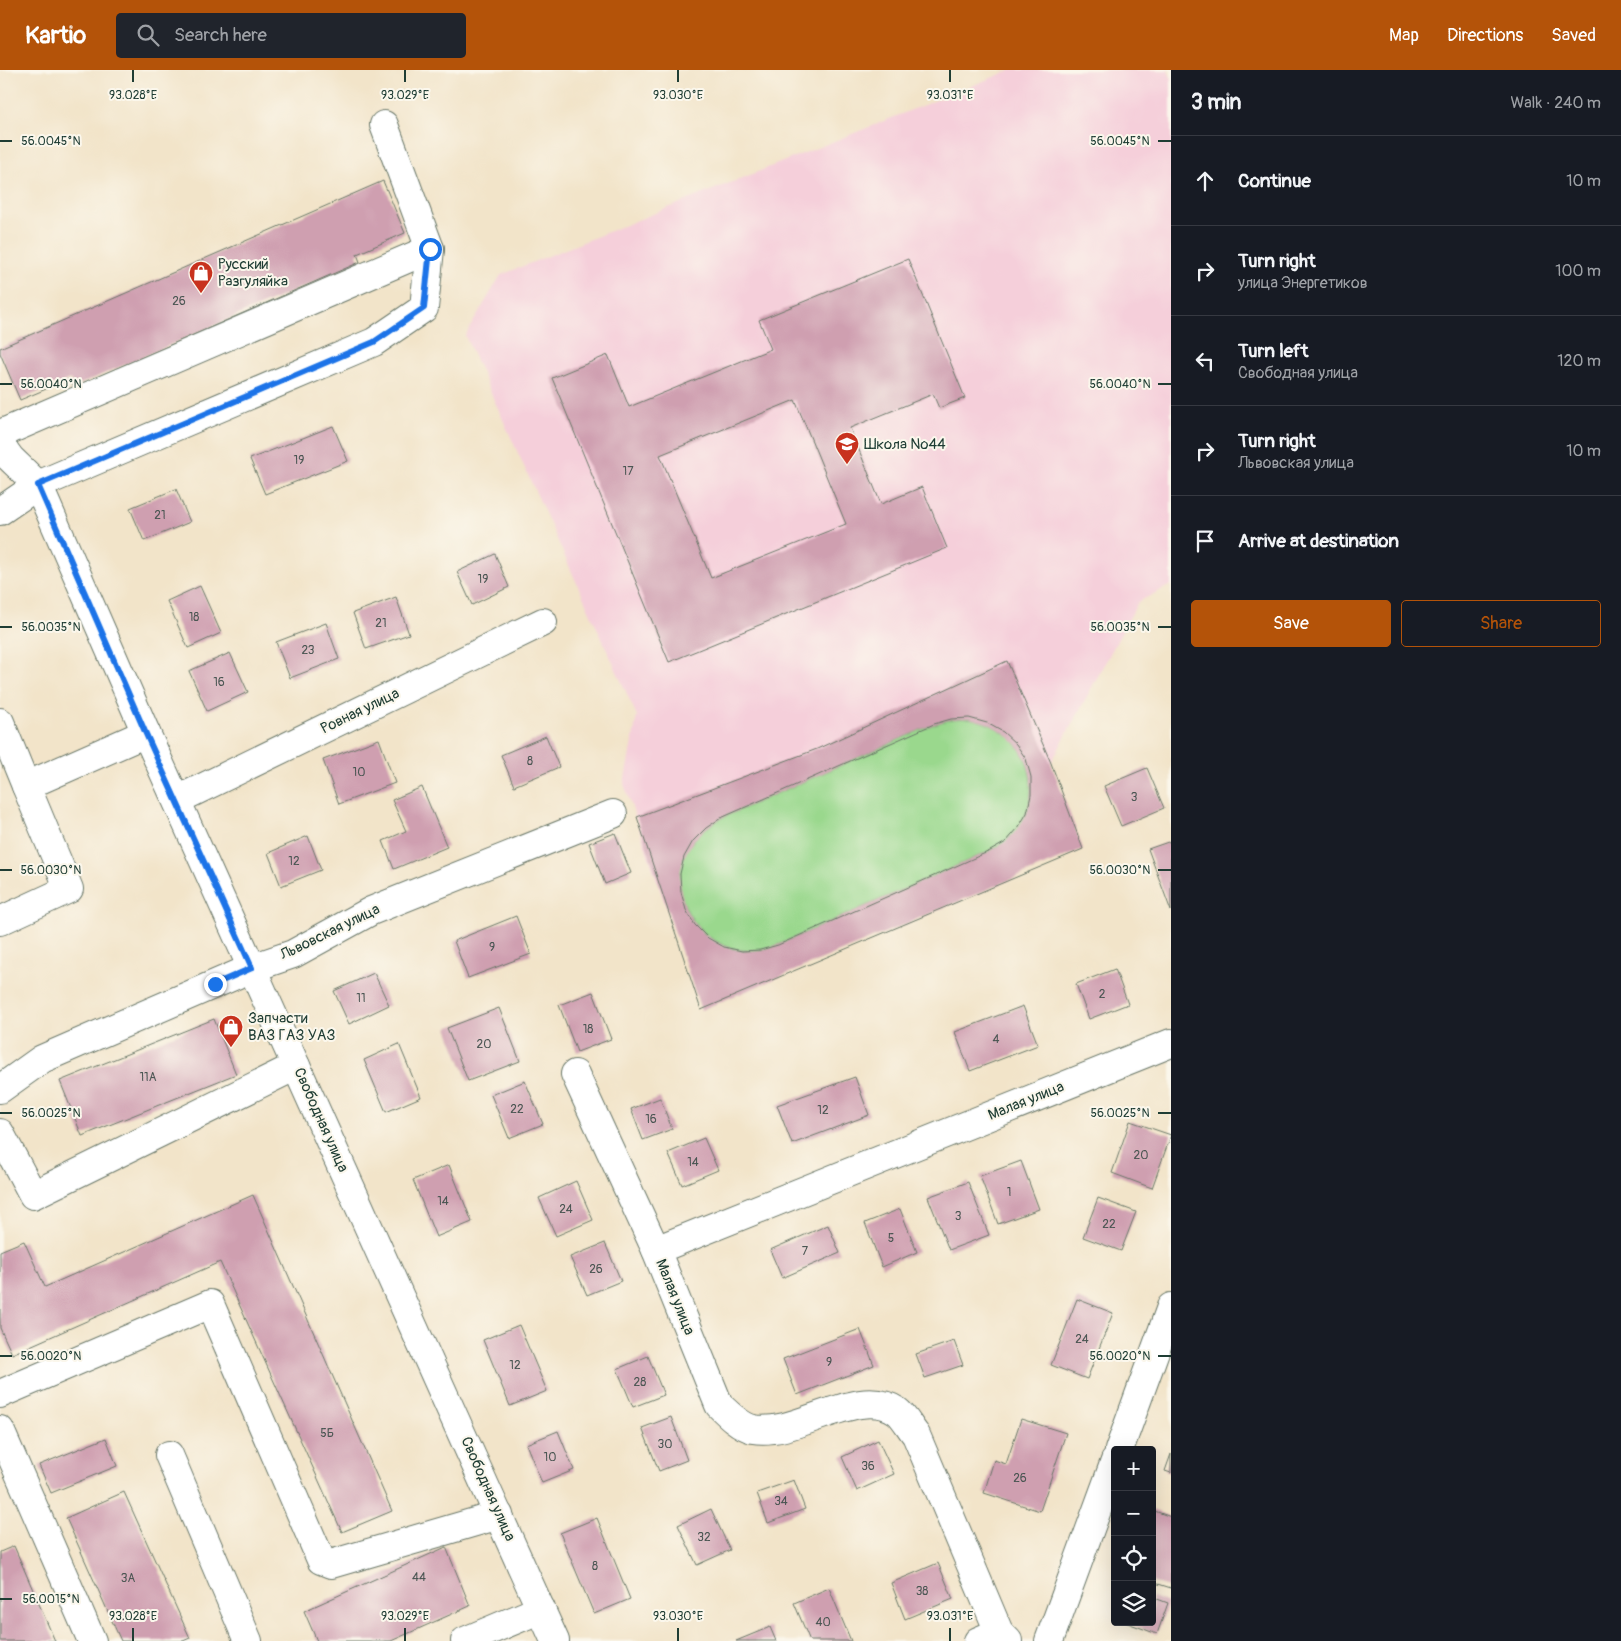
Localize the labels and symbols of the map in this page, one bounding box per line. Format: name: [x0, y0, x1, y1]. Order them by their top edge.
text: 93.028°E: [109, 88, 157, 103]
text: 93.029°E: [381, 88, 429, 103]
text: 93.030°E: [653, 88, 703, 103]
text: 93.031°E: [927, 88, 973, 103]
text: 56.0045°N: [21, 134, 81, 149]
text: 56.0045°N: [1090, 134, 1150, 149]
route start: [419, 238, 442, 261]
place label: Русский Разгуляйка: [218, 255, 288, 291]
shop icon: Русский Разгуляйка: [188, 260, 214, 294]
house number: 26: [172, 294, 186, 309]
text: 56.0040°N: [20, 377, 82, 392]
text: 56.0040°N: [1089, 377, 1151, 392]
school or university icon: Школа №44: [834, 431, 860, 465]
place label: Школа №44: [864, 435, 946, 454]
house number: 19: [294, 453, 304, 468]
house number: 17: [622, 464, 634, 479]
house number: 21: [154, 508, 166, 523]
house number: 19: [478, 572, 488, 587]
house number: 18: [189, 610, 199, 625]
house number: 21: [375, 616, 387, 631]
text: 56.0035°N: [21, 620, 81, 635]
text: 56.0035°N: [1090, 620, 1150, 635]
house number: 23: [301, 643, 315, 658]
house number: 16: [213, 675, 225, 690]
street label: Ровная улица: [318, 684, 402, 738]
house number: 8: [527, 754, 533, 769]
house number: 10: [353, 765, 365, 780]
house number: 3: [1131, 790, 1138, 805]
house number: 12: [288, 854, 300, 869]
text: 56.0030°N: [21, 863, 81, 878]
text: 56.0030°N: [1090, 863, 1150, 878]
street label: Львовская улица: [276, 900, 383, 965]
house number: 9: [489, 940, 495, 955]
route end: [204, 973, 227, 996]
house number: 2: [1099, 987, 1106, 1002]
house number: 11: [356, 991, 366, 1006]
place label: Запчасти ВАЗ ГАЗ УАЗ: [248, 1009, 335, 1045]
shop icon: Запчасти ВАЗ ГАЗ УАЗ: [218, 1014, 244, 1048]
house number: 18: [583, 1022, 593, 1037]
house number: 4: [993, 1032, 1000, 1047]
house number: 20: [477, 1037, 491, 1052]
street label: Свободная улица: [289, 1065, 353, 1175]
house number: 11А: [139, 1070, 157, 1085]
street label: Малая улица: [985, 1077, 1067, 1125]
house number: 22: [510, 1102, 524, 1117]
house number: 12: [817, 1103, 829, 1118]
text: 56.0025°N: [21, 1106, 81, 1121]
text: 56.0025°N: [1090, 1106, 1150, 1121]
house number: 16: [645, 1112, 657, 1127]
house number: 20: [1134, 1148, 1148, 1163]
house number: 14: [687, 1155, 699, 1170]
house number: 1: [1007, 1185, 1011, 1200]
house number: 14: [437, 1194, 449, 1209]
house number: 24: [559, 1202, 573, 1217]
house number: 3: [955, 1209, 962, 1224]
house number: 22: [1102, 1217, 1116, 1232]
house number: 5: [888, 1231, 894, 1246]
house number: 7: [802, 1244, 809, 1259]
street label: Малая улица: [651, 1256, 699, 1338]
house number: 26: [589, 1262, 603, 1277]
house number: 24: [1075, 1332, 1089, 1347]
text: 56.0020°N: [21, 1349, 81, 1364]
text: 56.0020°N: [1090, 1349, 1150, 1364]
house number: 9: [826, 1355, 832, 1370]
house number: 12: [509, 1358, 521, 1373]
house number: 28: [634, 1375, 646, 1390]
house number: 5Б: [320, 1426, 334, 1441]
street label: Свободная улица: [456, 1434, 520, 1544]
house number: 30: [658, 1437, 672, 1452]
house number: 10: [544, 1450, 556, 1465]
house number: 36: [861, 1459, 875, 1474]
house number: 26: [1013, 1471, 1027, 1486]
house number: 34: [774, 1494, 788, 1509]
house number: 32: [697, 1530, 711, 1545]
house number: 8: [592, 1559, 598, 1574]
house number: 44: [412, 1570, 426, 1585]
house number: 3А: [121, 1571, 135, 1586]
house number: 38: [916, 1584, 928, 1599]
text: 56.0015°N: [22, 1592, 80, 1607]
text: 93.028°E: [109, 1609, 157, 1624]
text: 93.029°E: [381, 1609, 429, 1624]
text: 93.030°E: [653, 1609, 703, 1624]
text: 93.031°E: [927, 1609, 973, 1624]
house number: 40: [815, 1615, 831, 1630]

